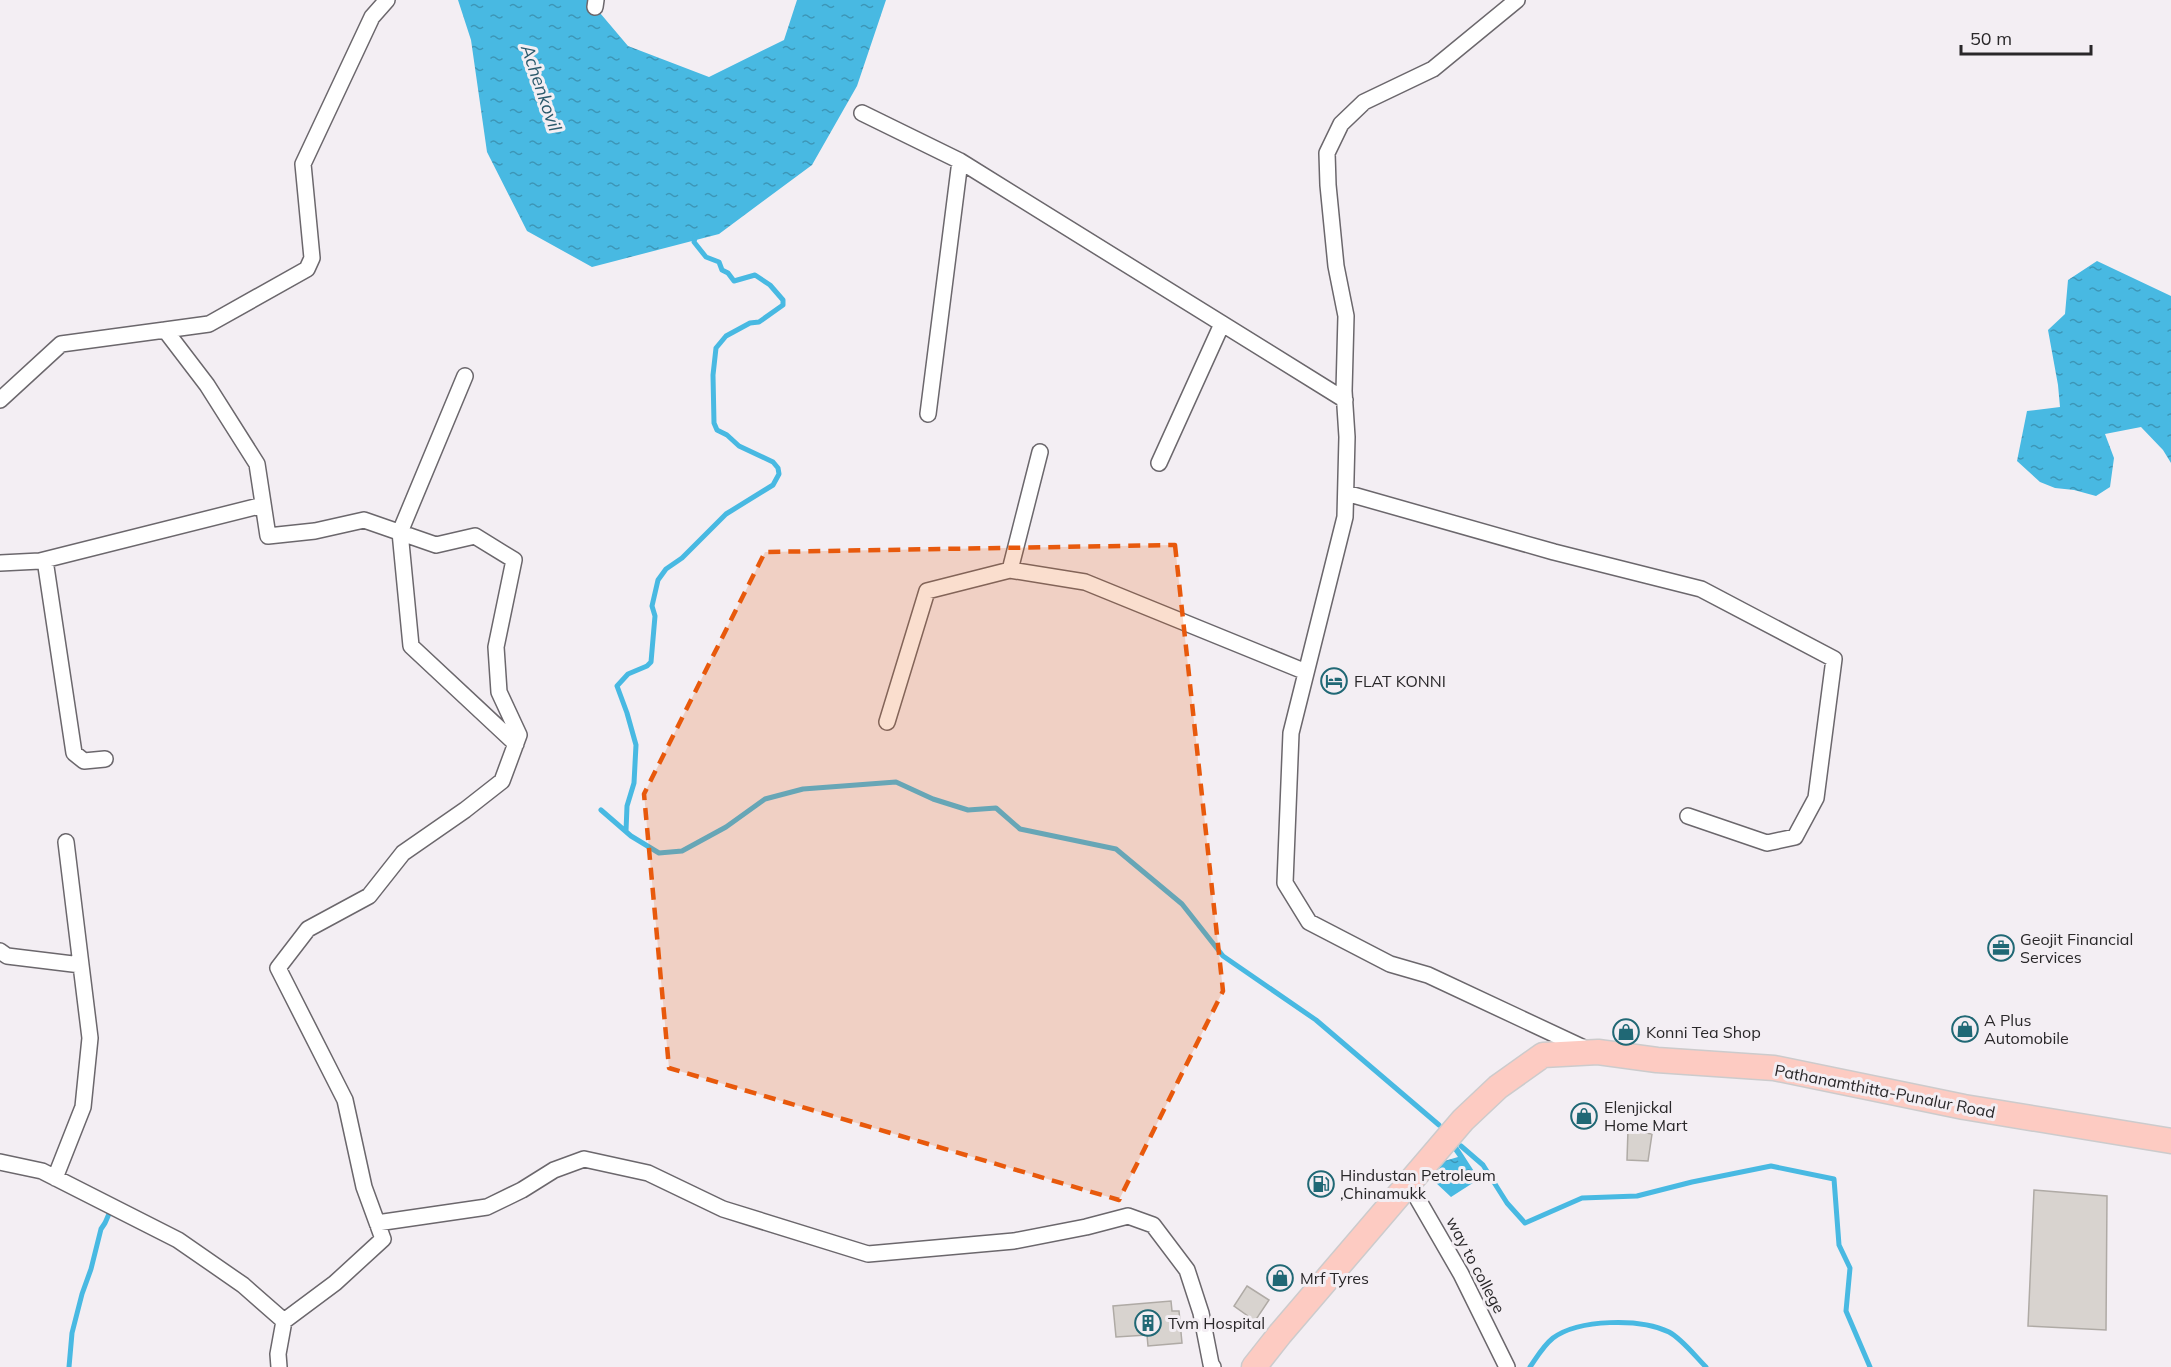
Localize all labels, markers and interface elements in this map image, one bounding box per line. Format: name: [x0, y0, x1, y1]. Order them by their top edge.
scale bar: [1961, 18, 2092, 56]
text: 50 m: [1970, 27, 2012, 50]
water label: Achenkovil: [516, 40, 567, 135]
hotel icon: FLAT KONNI: [1319, 666, 1349, 696]
place label: FLAT KONNI: [1354, 671, 1446, 691]
place label: Geojit Financial Services: [2020, 929, 2133, 967]
office icon: Geojit Financial Services: [1986, 933, 2016, 963]
place label: A Plus Automobile: [1984, 1010, 2069, 1048]
shop icon: A Plus Automobile: [1950, 1014, 1980, 1044]
shop icon: Konni Tea Shop: [1611, 1017, 1641, 1047]
place label: Konni Tea Shop: [1646, 1022, 1761, 1042]
street label: Pathanamthitta-Punalur Road: [1773, 1060, 1997, 1122]
place label: Elenjickal Home Mart: [1604, 1097, 1688, 1135]
shop icon: Elenjickal Home Mart: [1569, 1101, 1599, 1131]
place label: Hindustan Petroleum ,Chinamukk: [1340, 1165, 1496, 1203]
fuel station icon: Hindustan Petroleum ,Chinamukk: [1306, 1169, 1336, 1199]
street label: way to college: [1442, 1213, 1510, 1317]
shop icon: Mrf Tyres: [1265, 1263, 1295, 1293]
place label: Mrf Tyres: [1300, 1268, 1369, 1288]
building icon: Tvm Hospital: [1133, 1308, 1163, 1338]
place label: Tvm Hospital: [1168, 1313, 1265, 1333]

